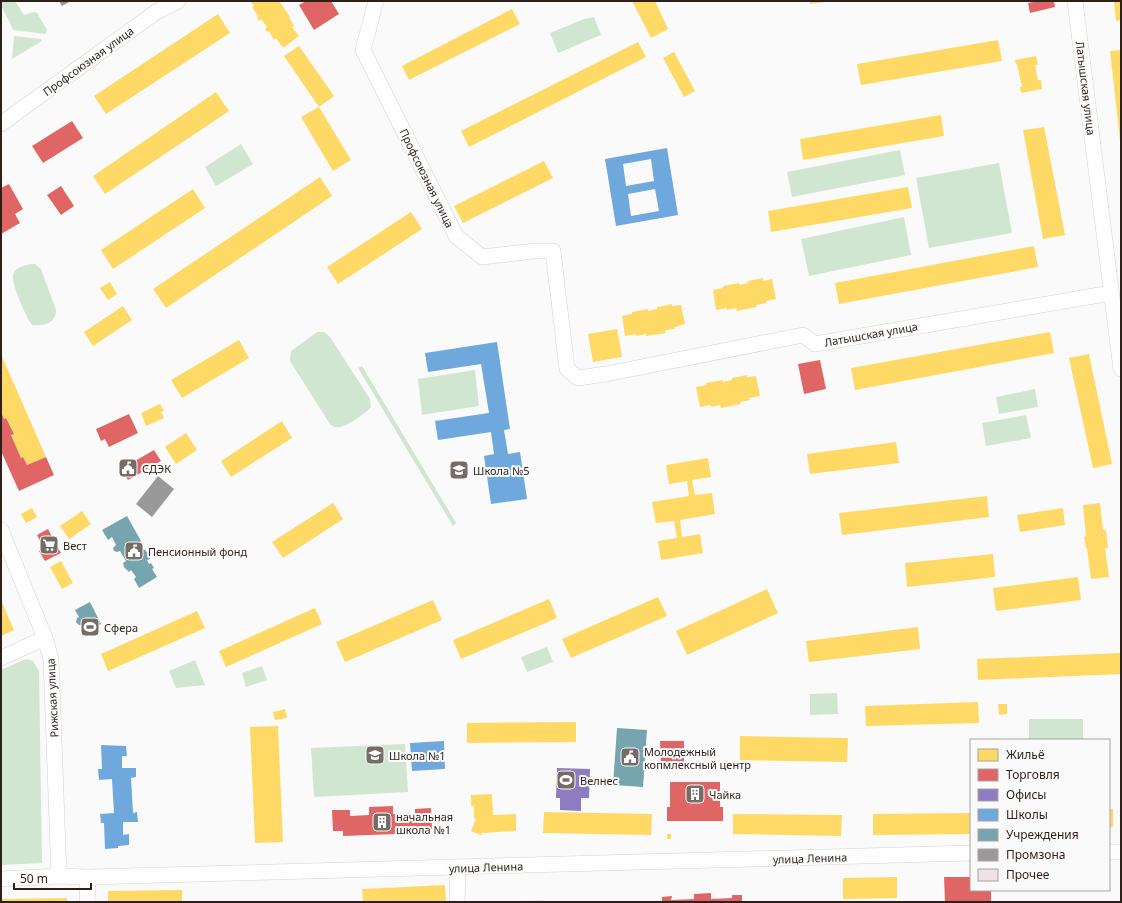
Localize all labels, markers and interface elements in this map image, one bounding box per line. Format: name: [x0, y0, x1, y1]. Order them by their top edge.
street label: Профсоюзная улица: [40, 23, 136, 99]
street label: Латышская улица: [1073, 40, 1099, 136]
street label: Профсоюзная улица: [396, 126, 458, 230]
street label: Латышская улица: [823, 318, 919, 350]
public building icon: СДЭК: [117, 457, 139, 479]
school or university icon: Школа №5: [448, 459, 470, 481]
place label: СДЭК: [142, 461, 171, 476]
place label: Школа №5: [473, 463, 530, 478]
supermarket icon: Вест: [38, 534, 60, 556]
place label: Вест: [63, 538, 87, 553]
public building icon: Пенсионный фонд: [123, 540, 145, 562]
place label: Пенсионный фонд: [148, 544, 248, 559]
sports icon: Сфера: [79, 616, 101, 638]
place label: Сфера: [104, 620, 138, 635]
street label: Рижская улица: [42, 658, 62, 738]
legend: [970, 739, 1110, 891]
school or university icon: Школа №1: [364, 744, 386, 766]
place label: Молодежный копмлексный центр: [644, 744, 751, 772]
public building icon: Молодежный копмлексный центр: [619, 746, 641, 768]
text: Жильё: [1006, 746, 1045, 763]
place label: Школа №1: [389, 748, 446, 763]
text: Торговля: [1006, 766, 1060, 783]
sports icon: Велнес: [555, 769, 577, 791]
place label: Велнес: [580, 773, 618, 788]
building icon: Чайка: [684, 783, 706, 805]
text: Офисы: [1006, 786, 1046, 803]
place label: Чайка: [709, 787, 741, 802]
text: Школы: [1006, 806, 1048, 823]
place label: начальная школа №1: [396, 809, 453, 837]
building icon: начальная школа №1: [371, 811, 393, 833]
text: Учреждения: [1006, 826, 1079, 843]
text: Промзона: [1006, 846, 1065, 863]
street label: улица Ленина: [773, 849, 847, 867]
street label: улица Ленина: [449, 858, 523, 876]
scale bar: [14, 865, 91, 891]
text: Прочее: [1006, 866, 1050, 883]
text: 50 m: [20, 870, 48, 887]

